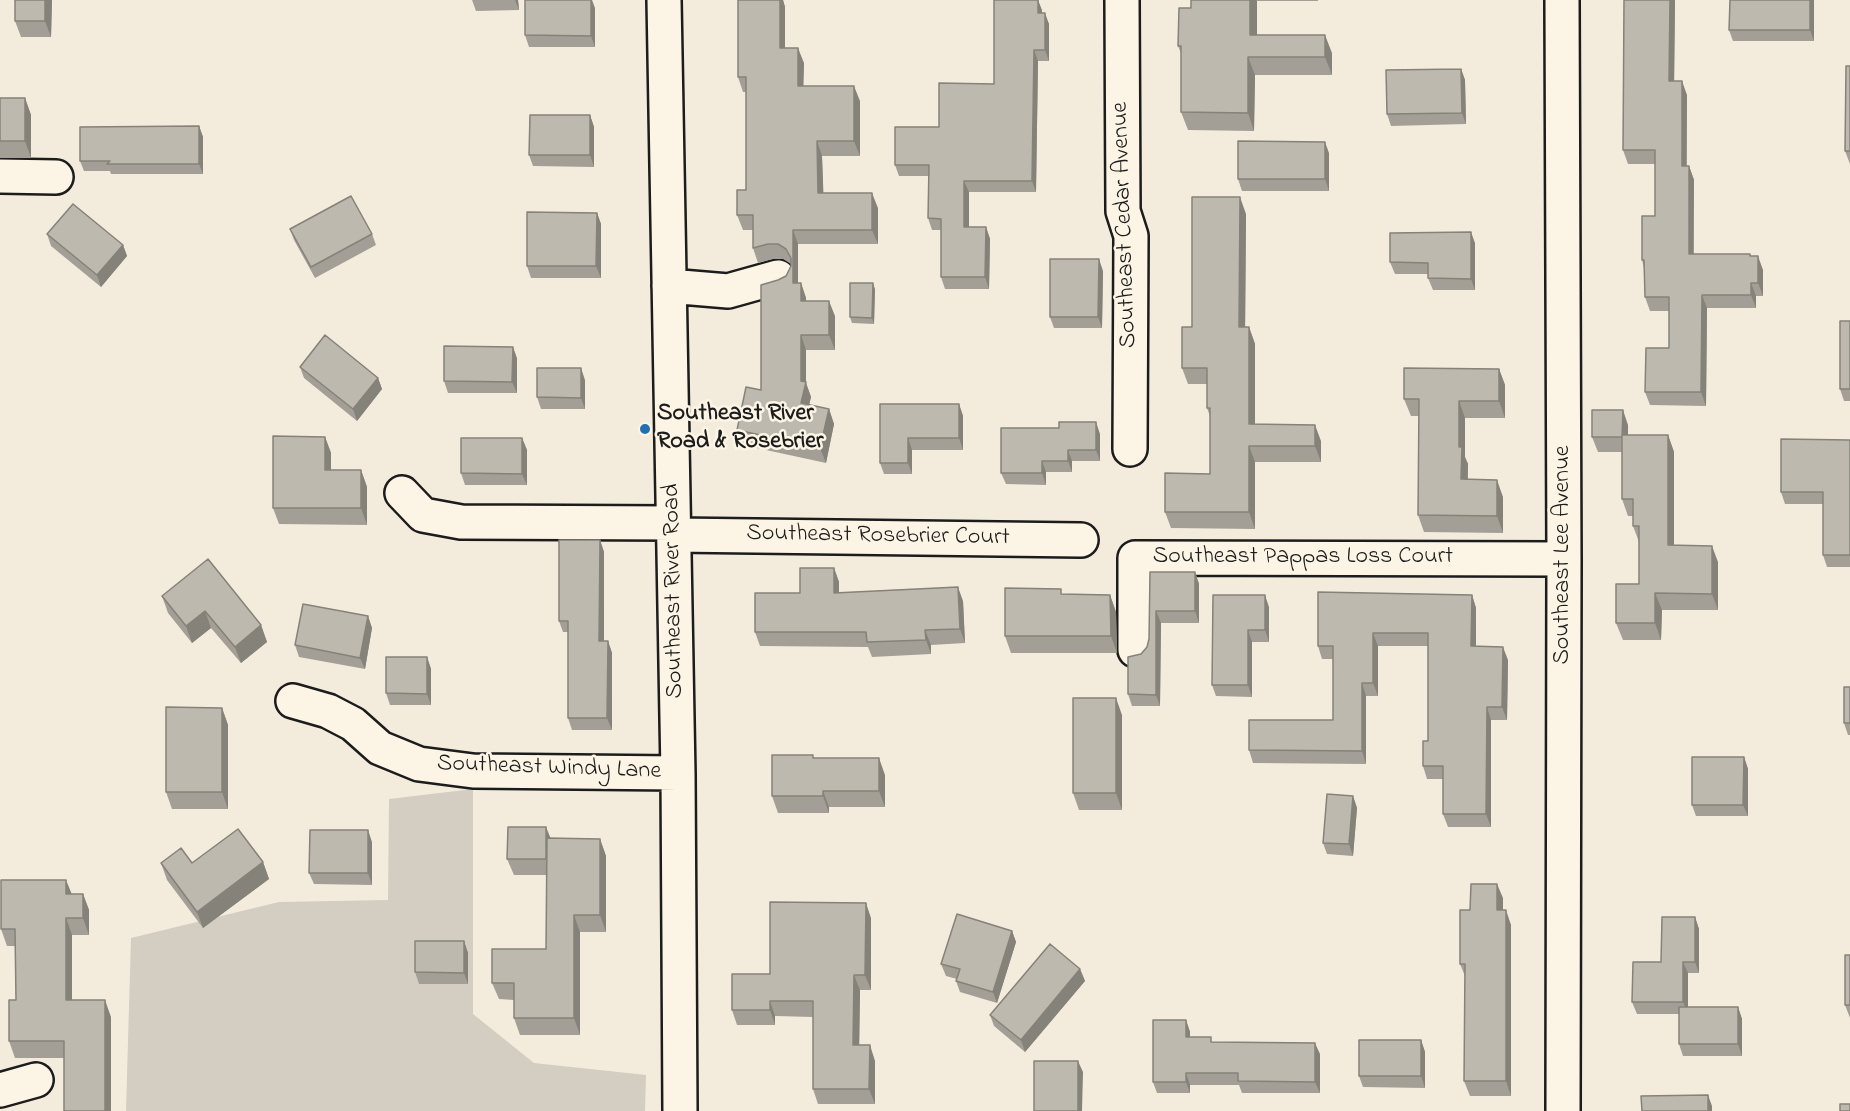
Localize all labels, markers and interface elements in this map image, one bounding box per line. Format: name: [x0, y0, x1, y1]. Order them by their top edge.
street label: Southeast Cedar Avenue: [1107, 101, 1145, 349]
place label: Southeast River Road & Rosebrier: [657, 401, 824, 457]
marker: Southeast River Road & Rosebrier: [638, 422, 652, 436]
street label: Southeast Lee Avenue: [1550, 445, 1578, 665]
street label: Southeast River Road: [659, 483, 691, 699]
street label: Southeast Rosebrier Court: [746, 520, 1010, 554]
street label: Southeast Pappas Loss Court: [1153, 544, 1453, 572]
street label: Southeast Windy Lane: [436, 751, 662, 787]

